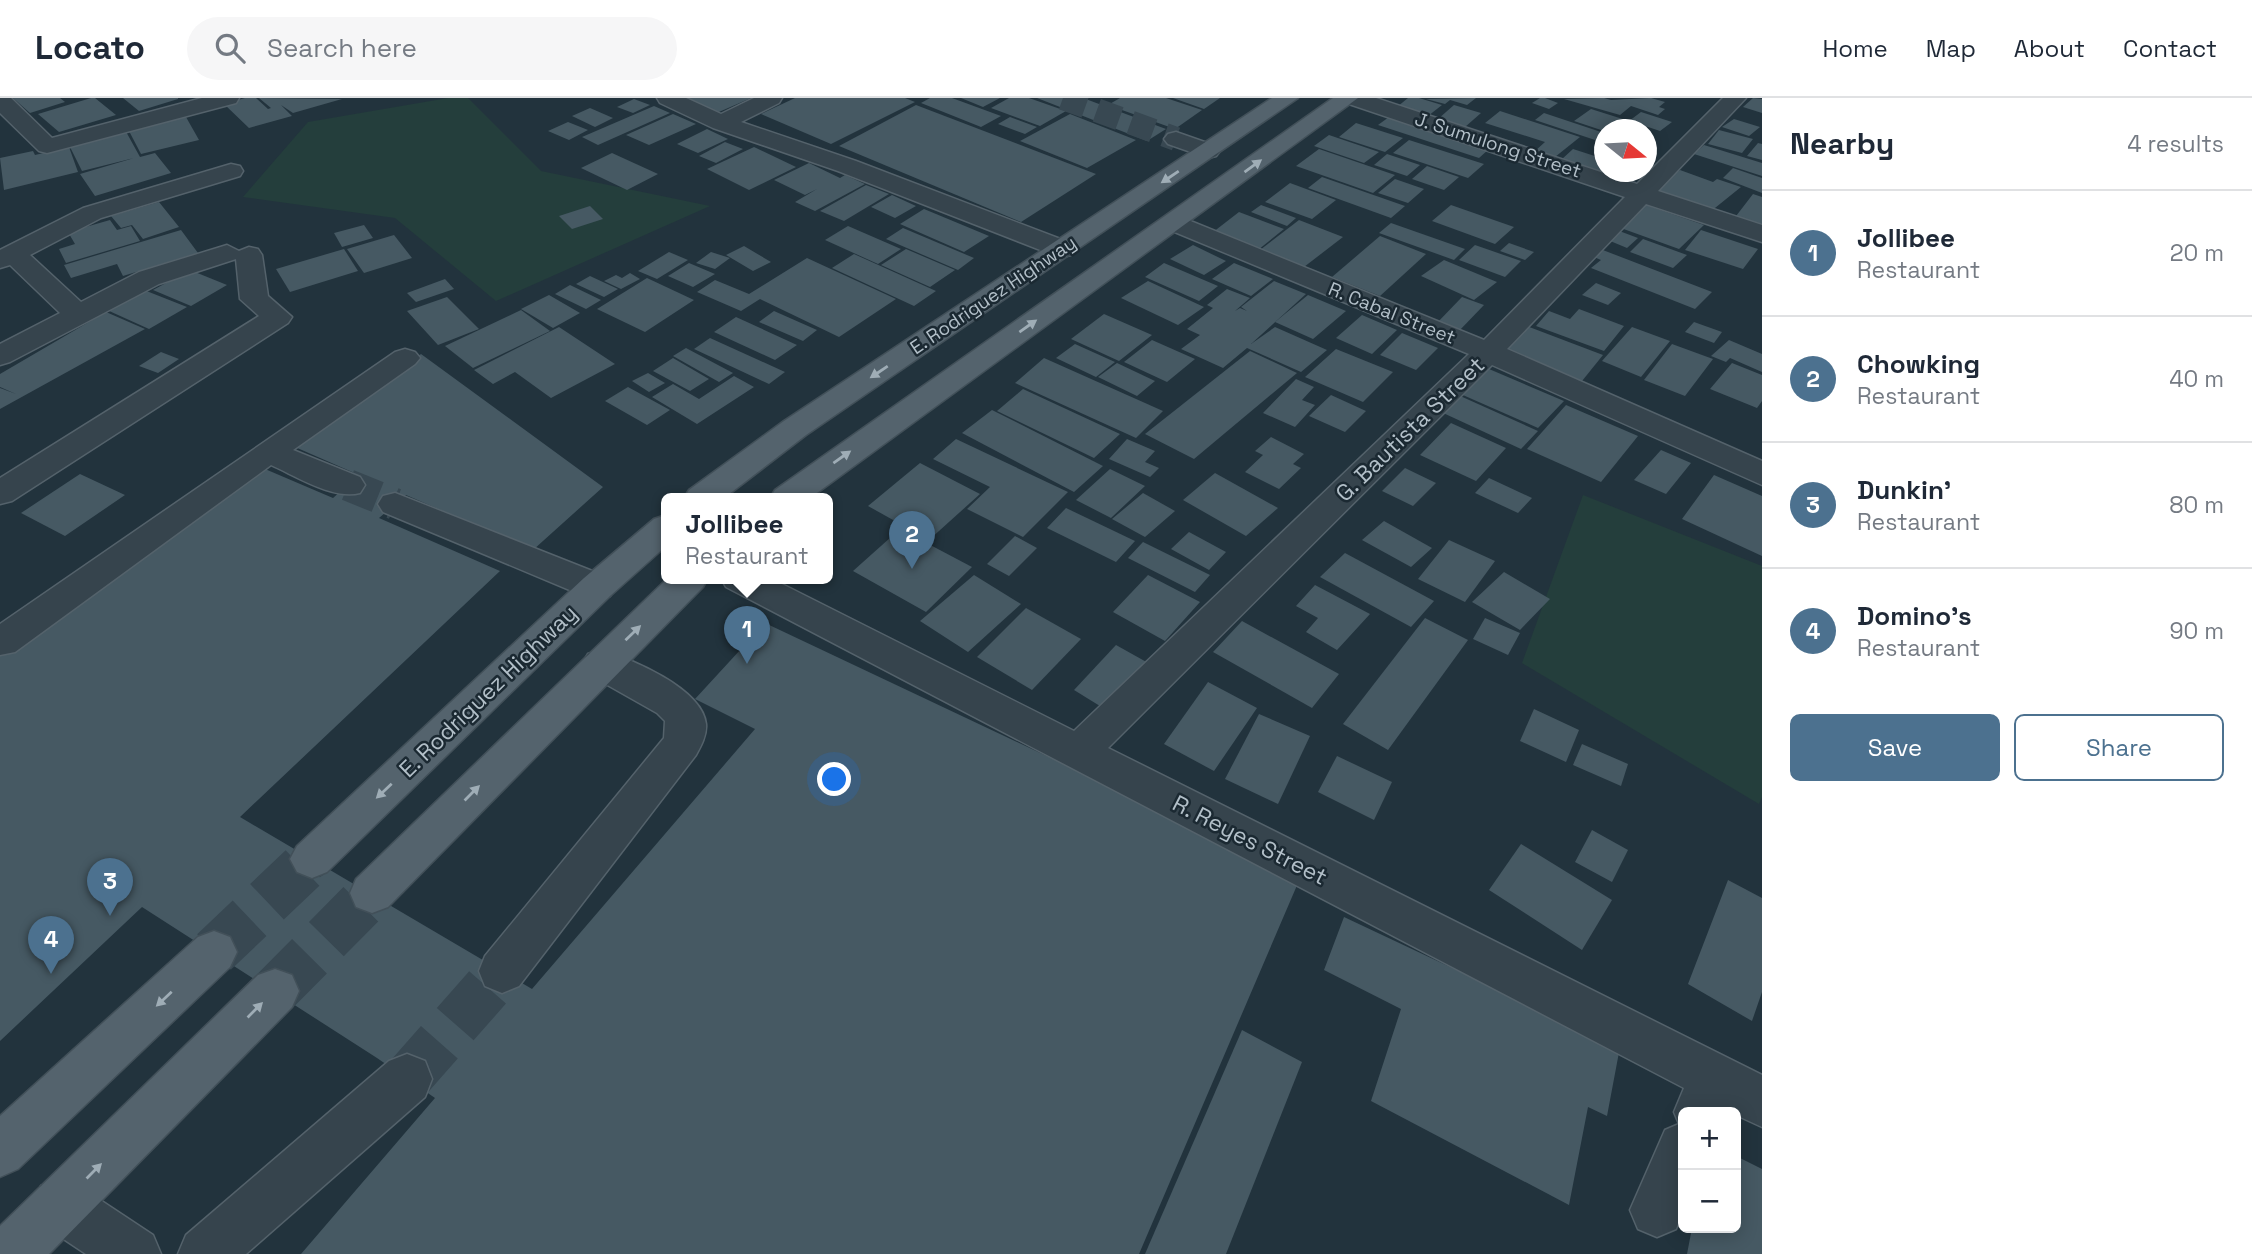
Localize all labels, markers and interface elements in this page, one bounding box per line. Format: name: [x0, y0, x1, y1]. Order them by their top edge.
search box: [187, 17, 677, 80]
text: Locato: [35, 27, 145, 69]
icon: search: [211, 29, 249, 67]
text: Search here: [267, 31, 417, 65]
text: Home: [1822, 33, 1888, 64]
text: Map: [1926, 33, 1976, 64]
text: About: [2014, 33, 2085, 64]
text: Contact: [2123, 33, 2217, 64]
street label: J. Sumulong Street: [1412, 106, 1584, 184]
north arrow: [1594, 119, 1657, 182]
text: Nearby: [1790, 124, 1894, 163]
text: 4 results: [2127, 129, 2224, 159]
one-way arrow: [1244, 159, 1262, 173]
one-way arrow: [1160, 170, 1179, 183]
text: Jollibee: [1857, 221, 1955, 255]
street label: E. Rodriguez Highway: [905, 230, 1081, 360]
text: 1: [1808, 238, 1818, 268]
text: 20 m: [2170, 238, 2224, 268]
text: Restaurant: [1857, 255, 1980, 285]
street label: R. Cabal Street: [1325, 276, 1459, 350]
one-way arrow: [1019, 319, 1037, 333]
text: Chowking: [1857, 347, 1980, 381]
street label: G. Bautista Street: [1329, 350, 1491, 508]
text: 2: [1806, 364, 1820, 394]
text: 40 m: [2169, 364, 2224, 394]
one-way arrow: [870, 365, 888, 379]
text: Restaurant: [1857, 381, 1980, 411]
one-way arrow: [833, 450, 851, 464]
text: Dunkin': [1857, 473, 1951, 507]
text: 3: [1806, 490, 1820, 520]
text: 80 m: [2169, 490, 2224, 520]
popup: [661, 493, 833, 584]
text: Jollibee: [685, 507, 783, 541]
text: Restaurant: [1857, 507, 1980, 537]
pin: 2: [889, 511, 935, 569]
text: Restaurant: [685, 541, 809, 571]
street label: E. Rodriguez Highway: [393, 598, 583, 784]
text: Domino's: [1857, 599, 1972, 633]
pin: 1: [724, 606, 770, 664]
text: 4: [1806, 616, 1820, 646]
text: 90 m: [2169, 616, 2224, 646]
one-way arrow: [624, 625, 641, 641]
text: Restaurant: [1857, 633, 1980, 663]
button: Save: [1790, 714, 2000, 781]
button: Share: [2014, 714, 2224, 781]
your location: [817, 762, 851, 796]
one-way arrow: [376, 782, 393, 798]
one-way arrow: [464, 785, 480, 801]
street label: R. Reyes Street: [1168, 788, 1332, 892]
pin: 3: [87, 858, 133, 916]
pin: 4: [28, 916, 74, 974]
one-way arrow: [156, 990, 173, 1006]
one-way arrow: [247, 1002, 264, 1019]
map controls: [1678, 1107, 1741, 1233]
button: +: [1678, 1107, 1741, 1170]
one-way arrow: [86, 1163, 102, 1180]
button: −: [1678, 1170, 1741, 1233]

